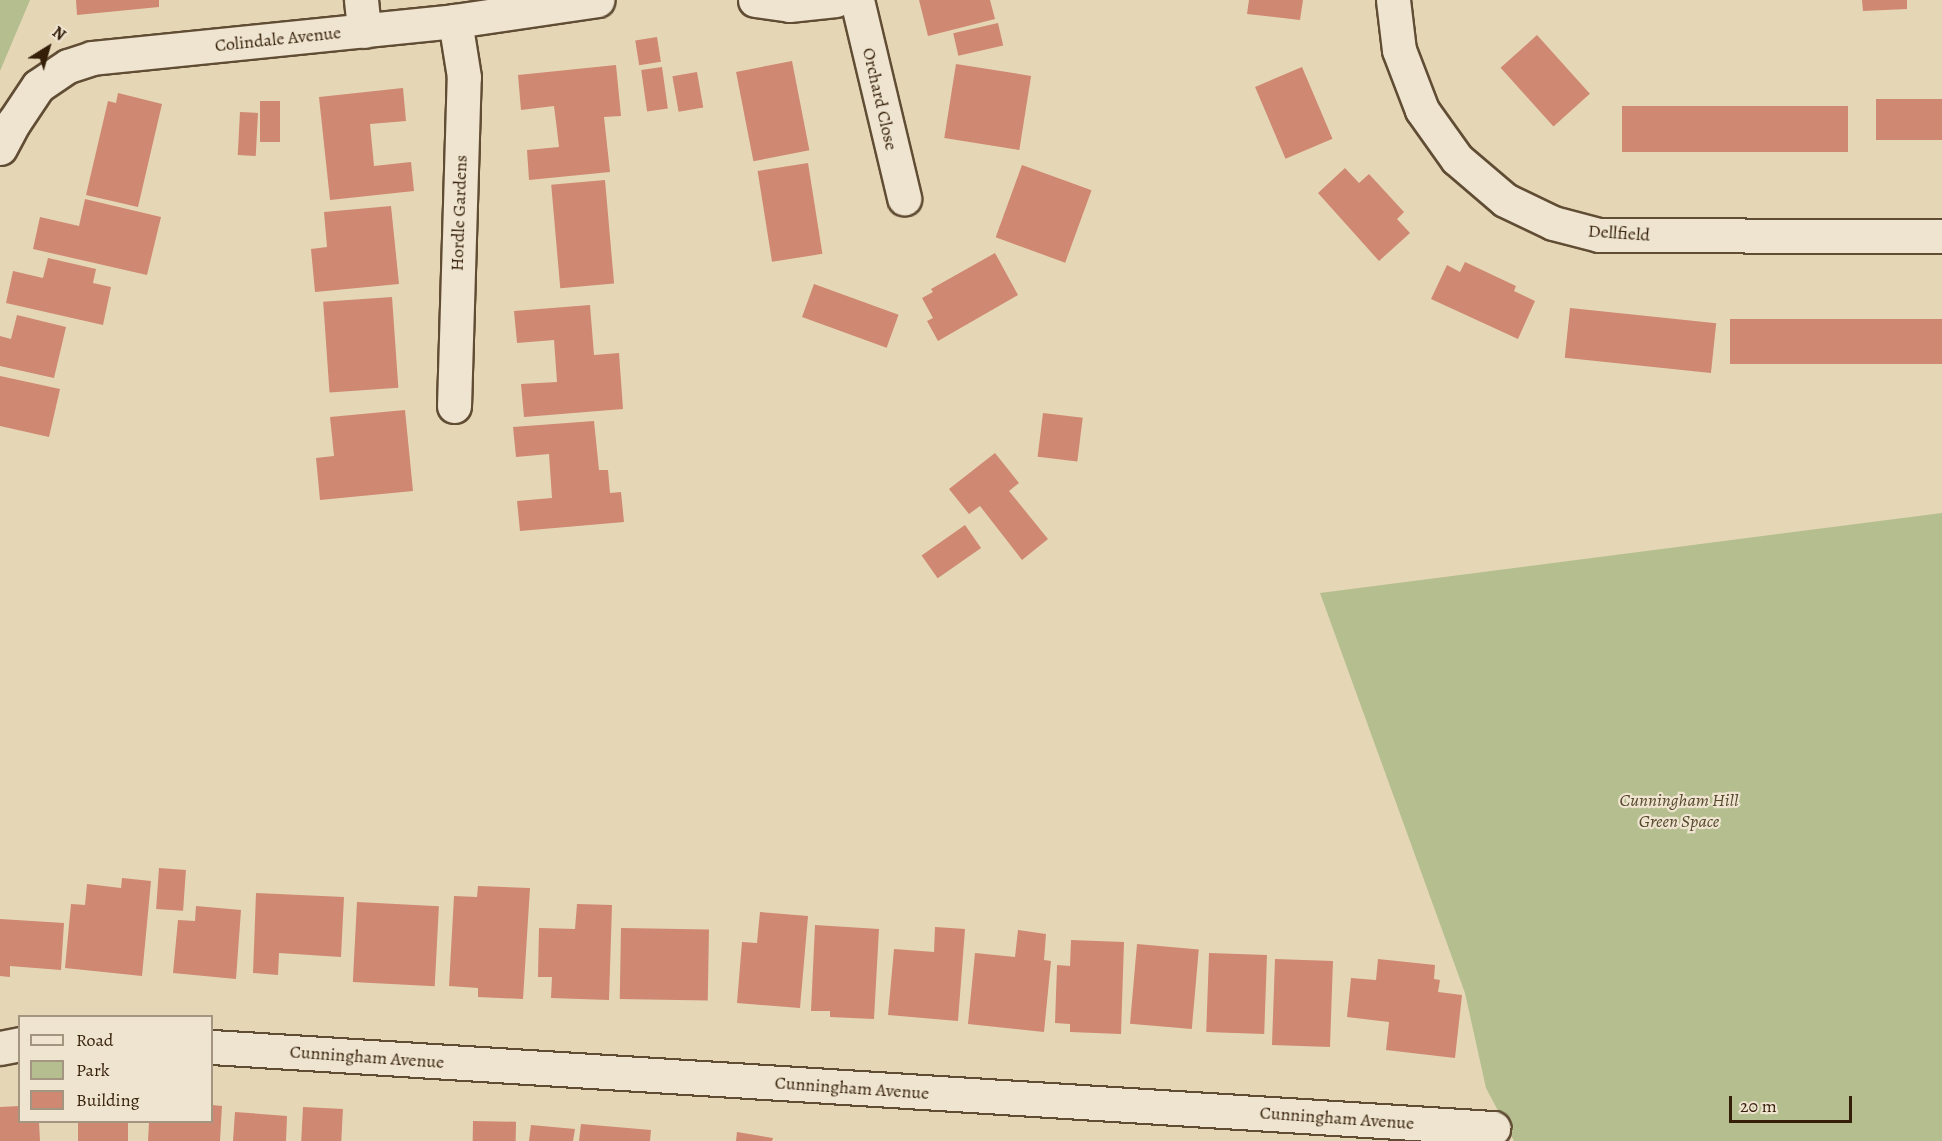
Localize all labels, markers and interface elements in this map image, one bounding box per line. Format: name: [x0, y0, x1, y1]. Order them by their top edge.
north arrow: [18, 18, 78, 78]
text: N: [48, 21, 70, 46]
street label: Colindale Avenue: [214, 22, 342, 56]
street label: Orchard Close: [858, 46, 902, 152]
street label: Hordle Gardens: [446, 154, 472, 272]
street label: Dellfield: [1587, 220, 1651, 246]
park label: Cunningham Hill Green Space: [1619, 790, 1739, 832]
legend: [18, 1015, 213, 1123]
text: Road: [76, 1028, 113, 1052]
street label: Cunningham Avenue: [289, 1041, 445, 1073]
text: Park: [76, 1058, 110, 1082]
street label: Cunningham Avenue: [774, 1072, 930, 1104]
scale bar: [1732, 1084, 1855, 1122]
text: Building: [76, 1088, 140, 1112]
text: 20 m: [1740, 1094, 1777, 1118]
street label: Cunningham Avenue: [1259, 1102, 1415, 1134]

